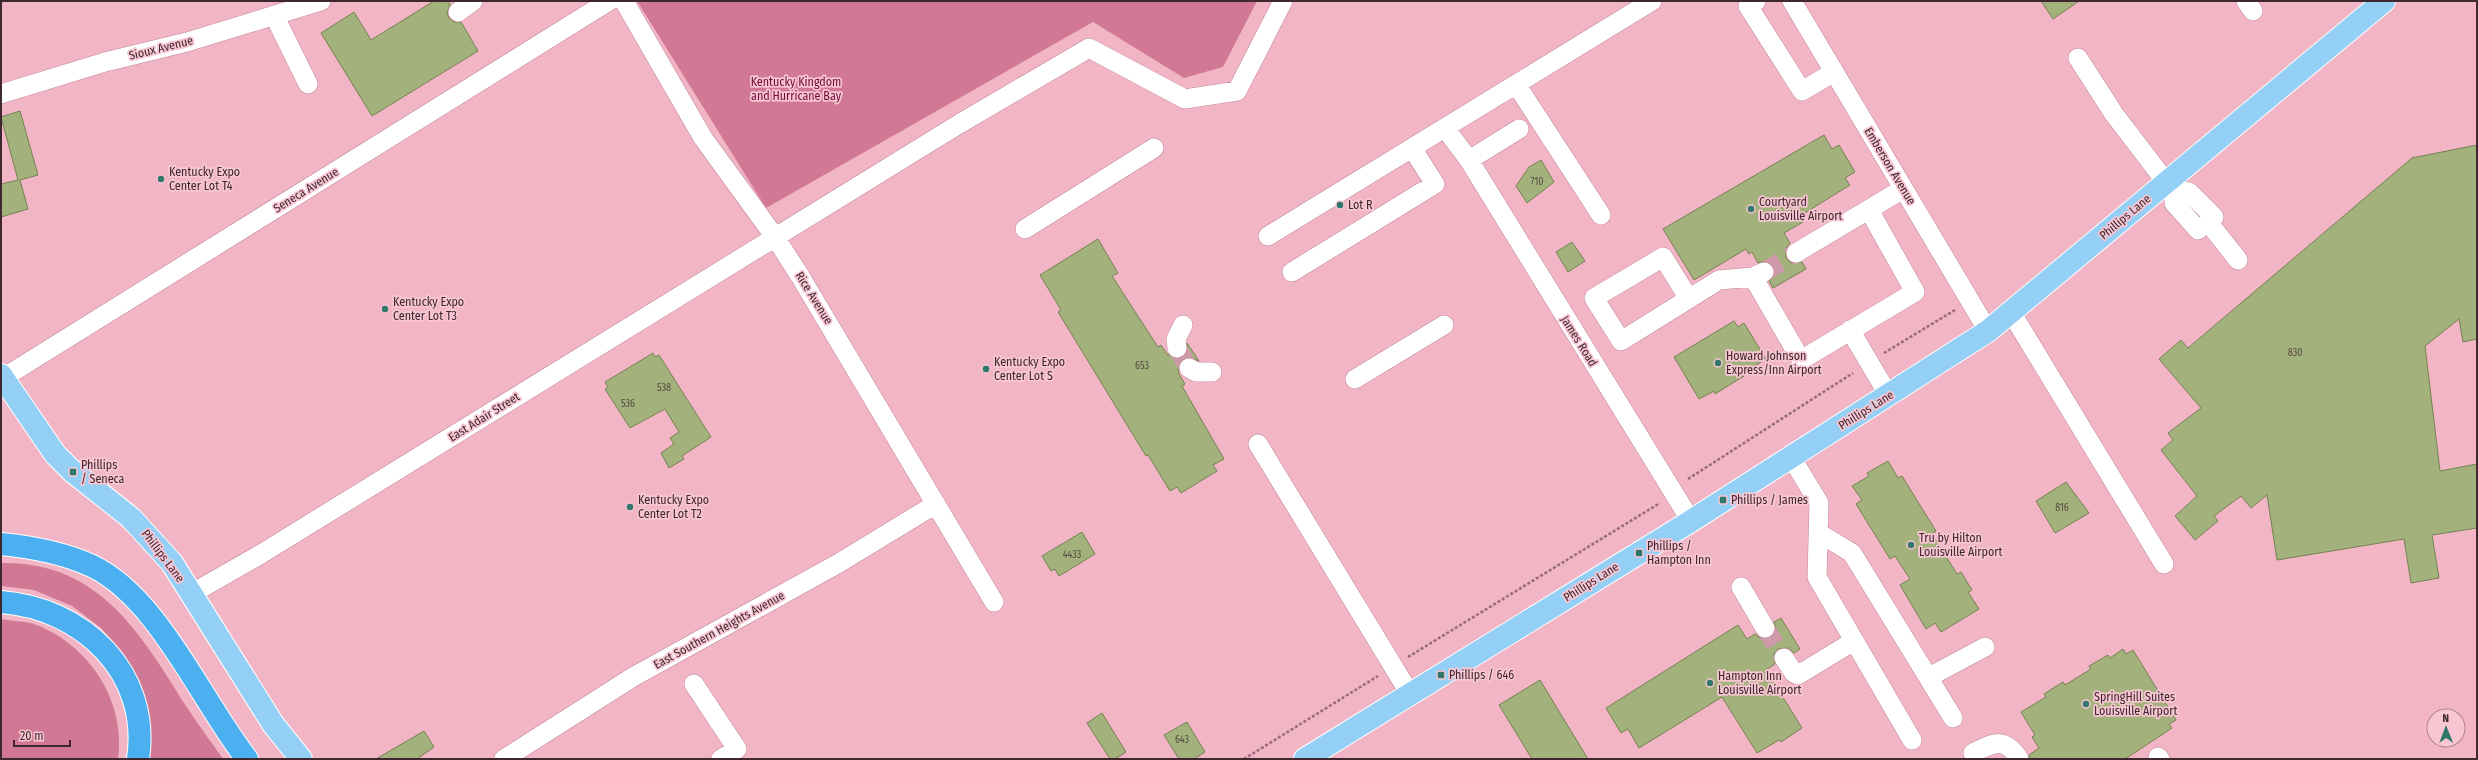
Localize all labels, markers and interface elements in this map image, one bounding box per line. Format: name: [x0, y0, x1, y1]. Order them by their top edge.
street label: Sioux Avenue: [127, 33, 195, 63]
park label: Kentucky Kingdom and Hurricane Bay: [751, 75, 842, 103]
street label: Emberson Avenue: [1861, 125, 1919, 207]
street label: Seneca Avenue: [271, 164, 341, 216]
place label: Kentucky Expo Center Lot T4: [169, 165, 240, 193]
marker: Kentucky Expo Center Lot T4: [156, 174, 166, 184]
house number: 710: [1530, 176, 1544, 188]
street label: Phillips Lane: [2097, 192, 2153, 242]
place label: Courtyard Louisville Airport: [1759, 195, 1842, 223]
place label: Lot R: [1348, 198, 1373, 212]
marker: Lot R: [1335, 200, 1345, 210]
marker: Courtyard Louisville Airport: [1746, 204, 1756, 214]
street label: Rice Avenue: [792, 269, 836, 327]
place label: Kentucky Expo Center Lot T3: [393, 295, 464, 323]
marker: Kentucky Expo Center Lot T3: [380, 304, 390, 314]
street label: James Road: [1558, 313, 1600, 369]
house number: 830: [2288, 347, 2302, 359]
place label: Howard Johnson Express/Inn Airport: [1726, 349, 1822, 377]
place label: Kentucky Expo Center Lot S: [994, 355, 1065, 383]
marker: Howard Johnson Express/Inn Airport: [1713, 358, 1723, 368]
house number: 653: [1135, 360, 1149, 372]
marker: Kentucky Expo Center Lot S: [981, 364, 991, 374]
house number: 538: [657, 382, 671, 394]
street label: Phillips Lane: [1836, 387, 1896, 432]
street label: East Adair Street: [446, 389, 522, 444]
house number: 536: [621, 398, 635, 410]
place label: Phillips / Seneca: [81, 458, 125, 486]
marker: Phillips / Seneca: [68, 467, 78, 477]
place label: Kentucky Expo Center Lot T2: [638, 493, 709, 521]
place label: Phillips / James: [1731, 493, 1808, 507]
marker: Phillips / James: [1718, 495, 1728, 505]
marker: Kentucky Expo Center Lot T2: [625, 502, 635, 512]
house number: 816: [2055, 502, 2069, 514]
street label: Phillips Lane: [139, 527, 187, 585]
place label: Tru by Hilton Louisville Airport: [1919, 531, 2002, 559]
place label: Phillips / Hampton Inn: [1647, 539, 1711, 567]
marker: Tru by Hilton Louisville Airport: [1906, 540, 1916, 550]
marker: Phillips / Hampton Inn: [1634, 548, 1644, 558]
house number: 4433: [1063, 549, 1082, 561]
street label: Phillips Lane: [1561, 559, 1621, 604]
street label: East Southern Heights Avenue: [651, 588, 787, 672]
place label: Phillips / 646: [1449, 668, 1514, 682]
place label: Hampton Inn Louisville Airport: [1718, 669, 1801, 697]
marker: Phillips / 646: [1436, 670, 1446, 680]
marker: Hampton Inn Louisville Airport: [1705, 678, 1715, 688]
place label: SpringHill Suites Louisville Airport: [2094, 690, 2177, 718]
marker: SpringHill Suites Louisville Airport: [2081, 699, 2091, 709]
north arrow: [2426, 708, 2466, 748]
text: N: [2442, 712, 2449, 725]
scale bar: [14, 722, 70, 748]
text: 20 m: [20, 729, 44, 743]
house number: 643: [1175, 734, 1190, 746]

